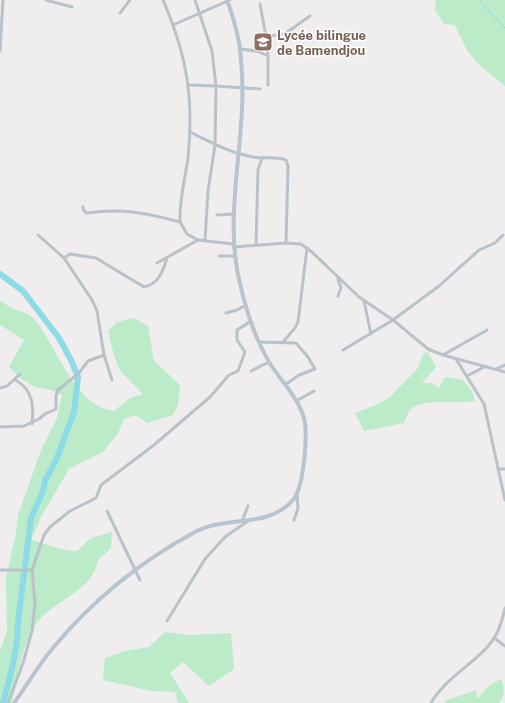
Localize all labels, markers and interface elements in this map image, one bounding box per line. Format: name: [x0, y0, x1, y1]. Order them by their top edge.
place label: Lycée bilingue de Bamendjou: [277, 28, 366, 58]
school or university icon: Lycée bilingue de Bamendjou: [252, 31, 274, 53]

